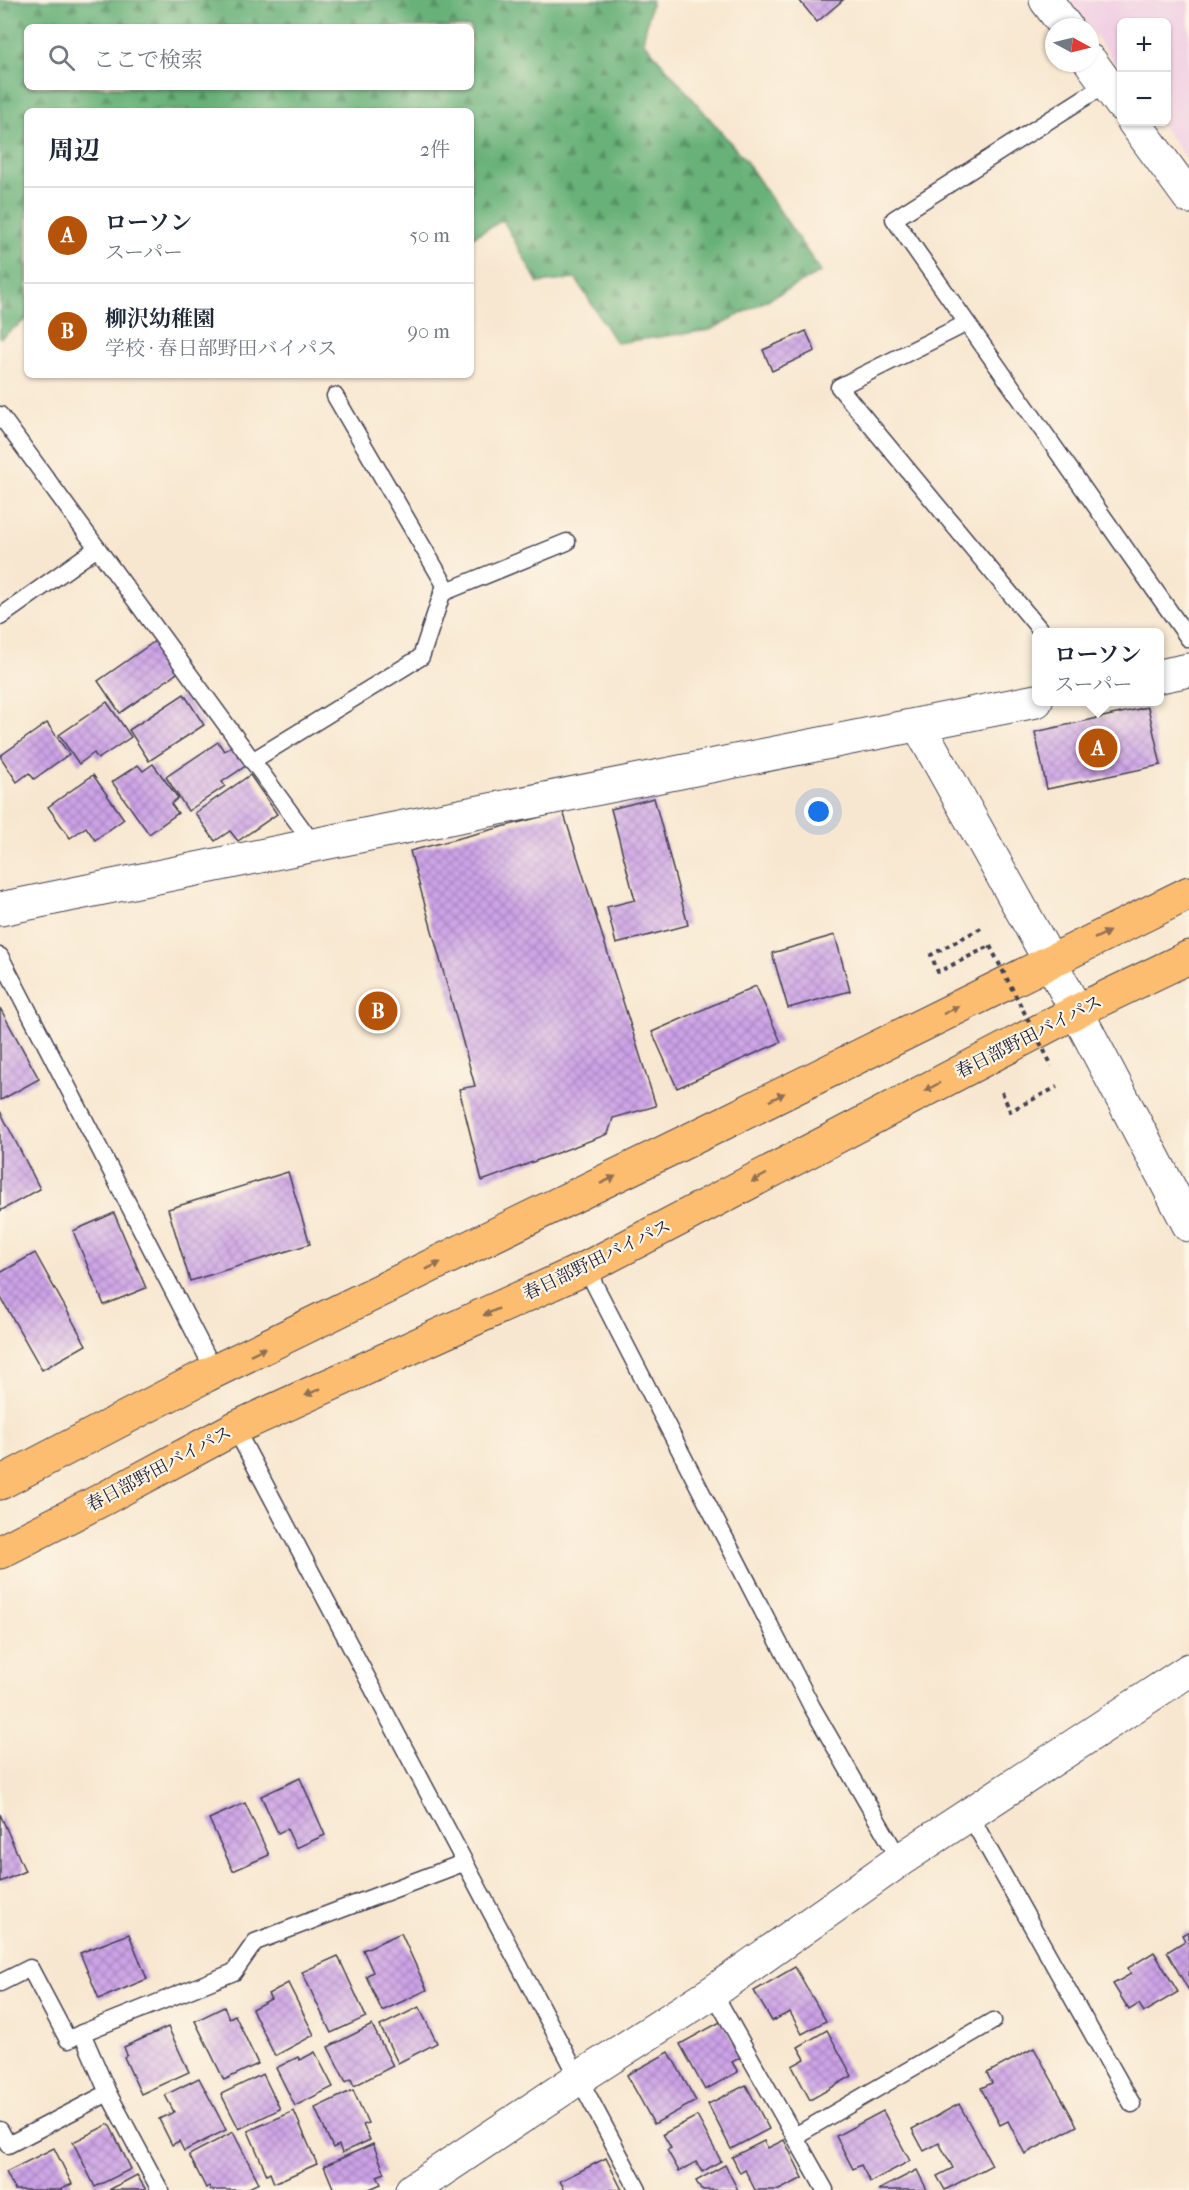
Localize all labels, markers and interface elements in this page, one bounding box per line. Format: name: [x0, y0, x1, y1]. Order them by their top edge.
north arrow: [1045, 18, 1099, 72]
map controls: [1117, 18, 1171, 126]
button: +: [1117, 18, 1171, 72]
search box: [24, 24, 474, 90]
icon: search: [45, 41, 78, 74]
text: ここで検索: [93, 47, 203, 73]
button: −: [1117, 72, 1171, 126]
text: 周辺: [48, 135, 100, 166]
text: 2件: [420, 138, 450, 161]
text: ローソン: [105, 210, 192, 236]
text: A: [61, 224, 74, 247]
text: 50 m: [409, 224, 450, 247]
text: スーパー: [105, 241, 183, 264]
text: 柳沢幼稚園: [105, 306, 215, 332]
text: B: [61, 320, 74, 343]
text: 90 m: [408, 320, 450, 343]
text: 学校 · 春日部野田バイパス: [105, 337, 337, 360]
popup: [1032, 628, 1164, 706]
text: ローソン: [1054, 642, 1142, 668]
text: スーパー: [1054, 673, 1132, 696]
pin: A: [1078, 726, 1118, 771]
your location: [804, 797, 833, 826]
one-way arrow: [1094, 930, 1111, 940]
pin: B: [358, 988, 398, 1034]
street label: 春日部野田バイパス: [952, 991, 1106, 1083]
one-way arrow: [943, 1005, 960, 1015]
one-way arrow: [923, 1082, 940, 1092]
one-way arrow: [768, 1093, 785, 1102]
one-way arrow: [751, 1173, 768, 1183]
one-way arrow: [600, 1175, 617, 1185]
street label: 春日部野田バイパス: [520, 1215, 674, 1305]
one-way arrow: [424, 1261, 442, 1271]
one-way arrow: [482, 1307, 499, 1316]
one-way arrow: [249, 1346, 266, 1356]
one-way arrow: [305, 1388, 322, 1397]
street label: 春日部野田バイパス: [83, 1422, 235, 1516]

